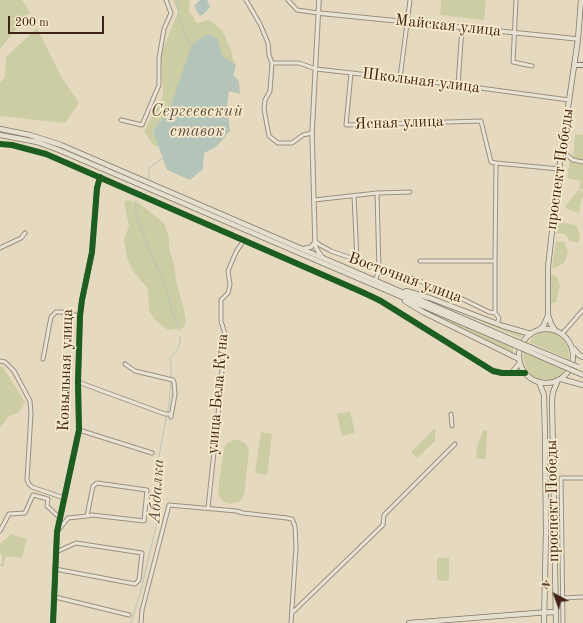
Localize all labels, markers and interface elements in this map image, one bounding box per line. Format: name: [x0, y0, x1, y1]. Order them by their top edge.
scale bar: [10, 8, 106, 34]
street label: Майская улица: [394, 11, 502, 41]
text: 200 m: [15, 17, 49, 29]
street label: Школьная улица: [361, 64, 481, 98]
water label: Сергеевский ставок: [151, 102, 243, 142]
street label: проспект Победы: [542, 107, 578, 231]
street label: Ясная улица: [354, 112, 444, 134]
street label: Восточная улица: [345, 248, 465, 308]
street label: Ковыльная улица: [54, 308, 78, 432]
street label: улица Бела Куна: [203, 333, 233, 455]
street label: проспект Победы: [542, 440, 564, 562]
water label: Абдалка: [145, 458, 169, 524]
north arrow: [535, 575, 575, 615]
text: N: [540, 579, 554, 592]

